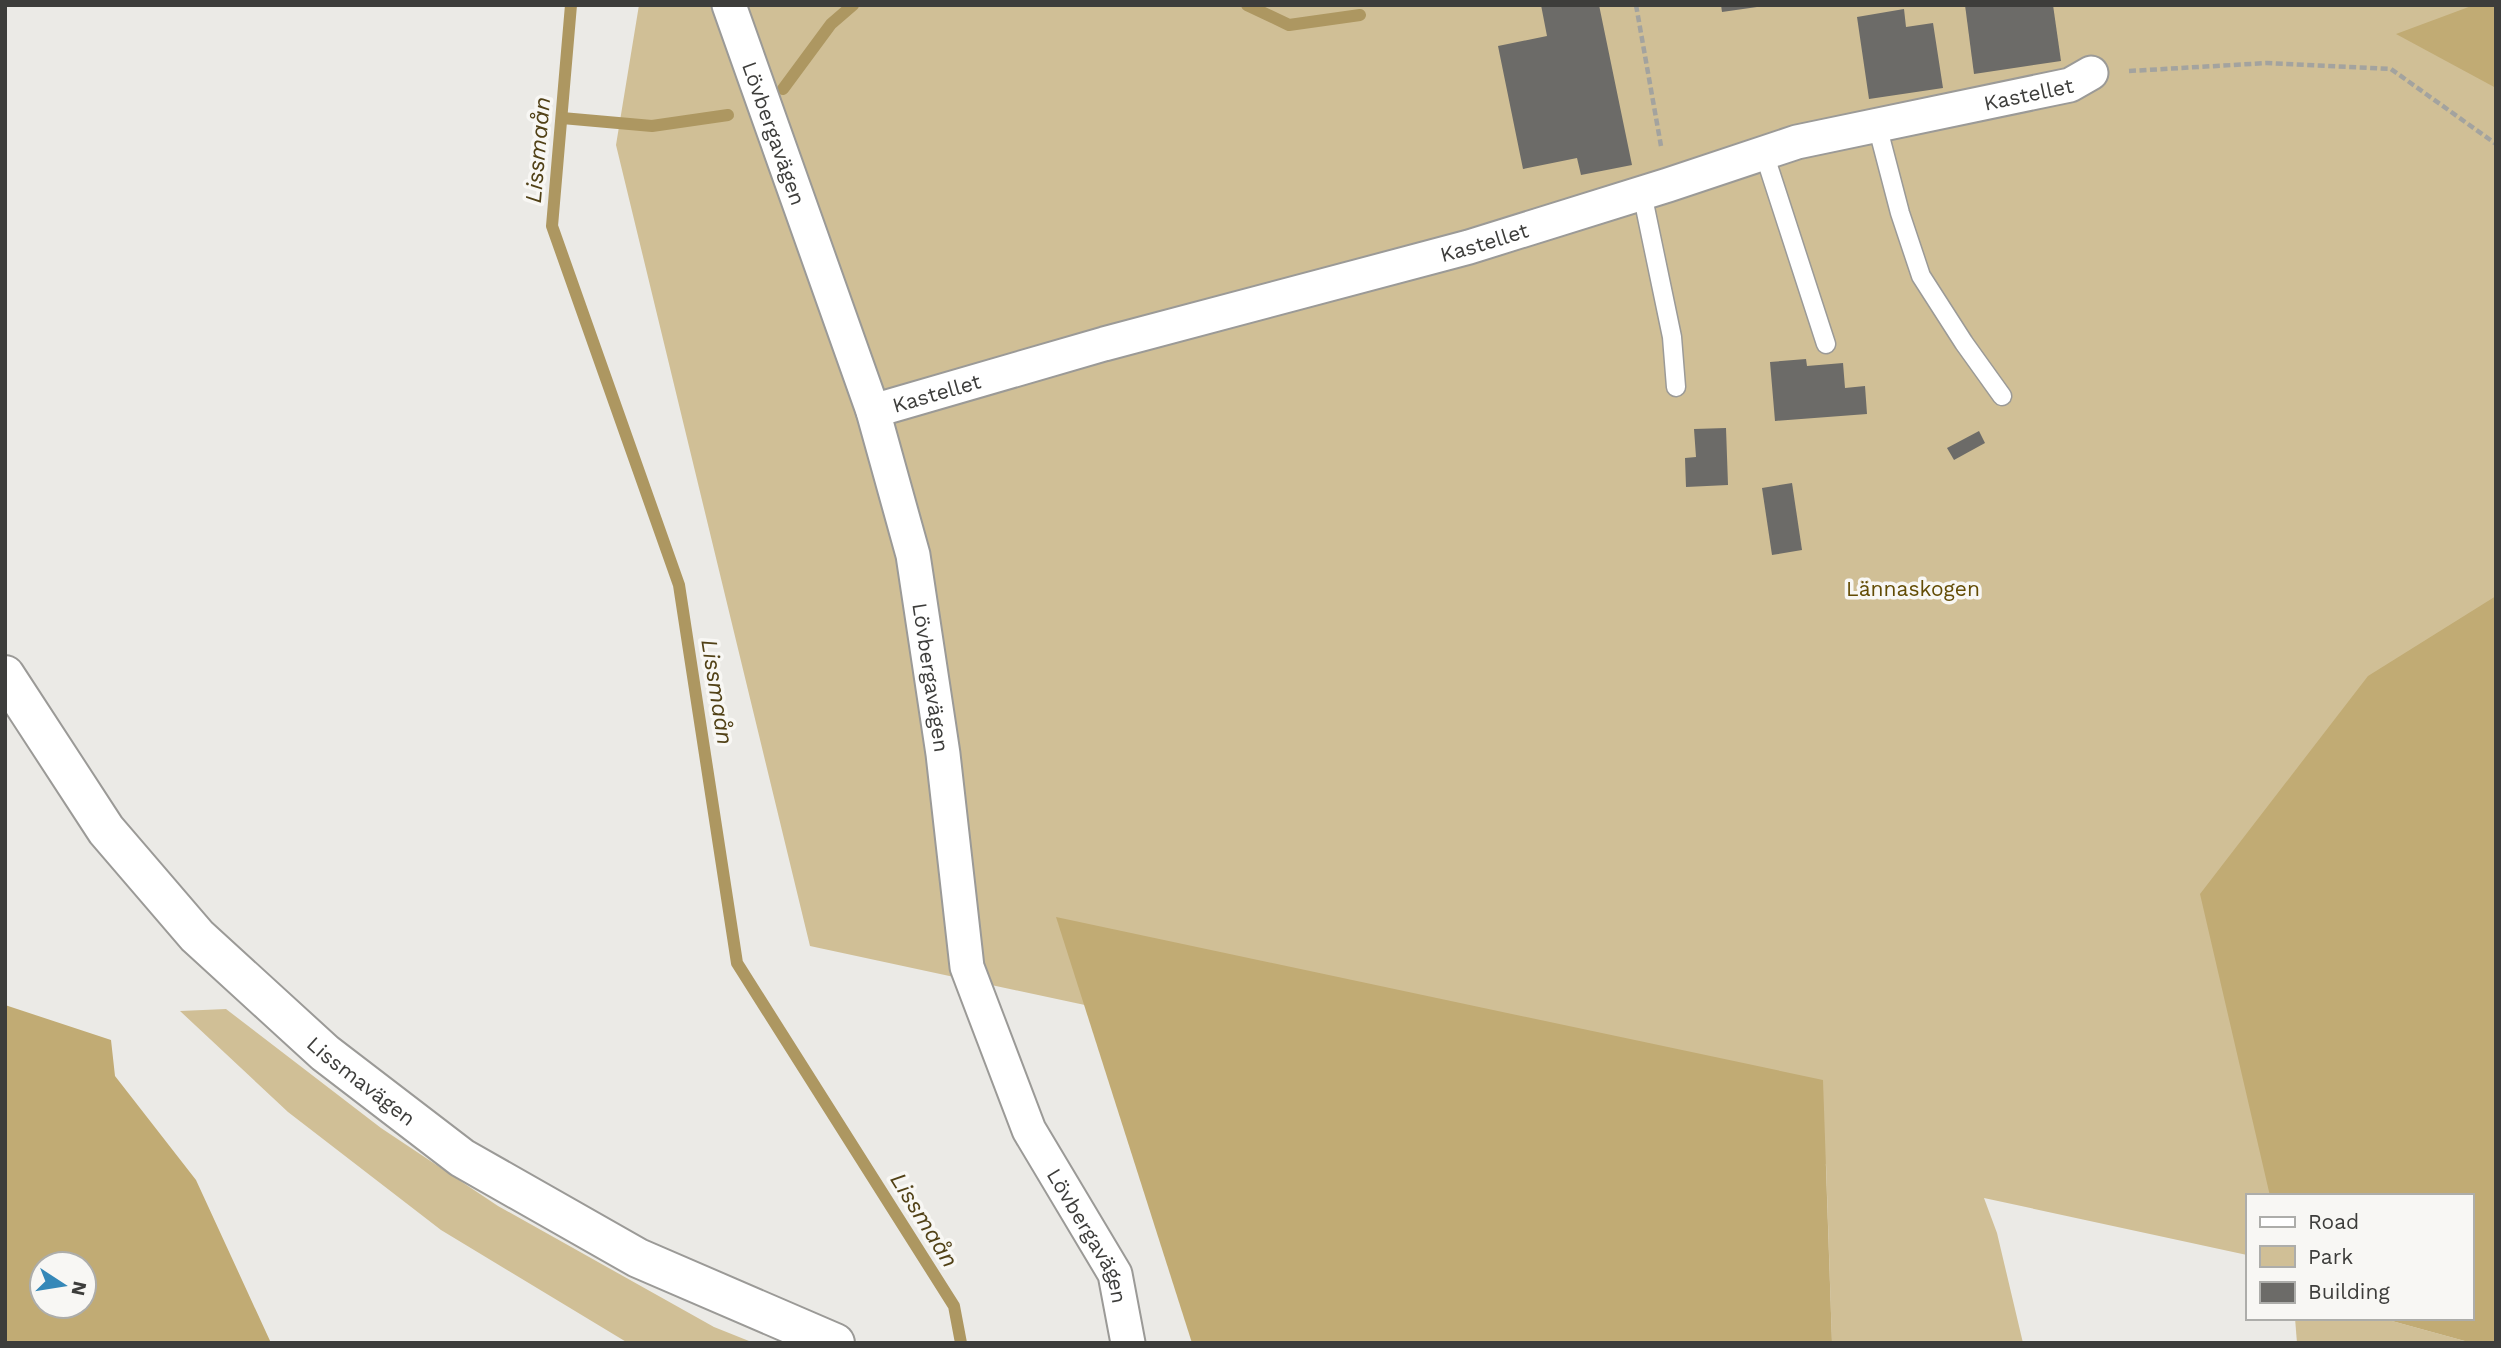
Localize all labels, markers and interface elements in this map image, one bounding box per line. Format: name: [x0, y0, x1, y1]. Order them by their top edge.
street label: Lövbergavägen: [737, 58, 811, 208]
street label: Kastellet: [1981, 72, 2076, 115]
water label: Lissmaån: [520, 96, 556, 204]
street label: Kastellet: [1437, 217, 1531, 267]
street label: Kastellet: [889, 368, 984, 417]
park label: Lännaskogen: [1846, 576, 1980, 601]
street label: Lövbergavägen: [908, 601, 955, 754]
water label: Lissmaån: [695, 637, 739, 747]
street label: Lissmavägen: [302, 1031, 421, 1131]
street label: Lövbergavägen: [1042, 1163, 1133, 1305]
water label: Lissmaån: [884, 1168, 964, 1272]
legend: [2246, 1194, 2473, 1320]
text: Road: [2308, 1209, 2359, 1234]
text: Park: [2308, 1244, 2353, 1269]
north arrow: [28, 1250, 98, 1320]
text: N: [66, 1279, 92, 1298]
text: Building: [2308, 1279, 2390, 1304]

